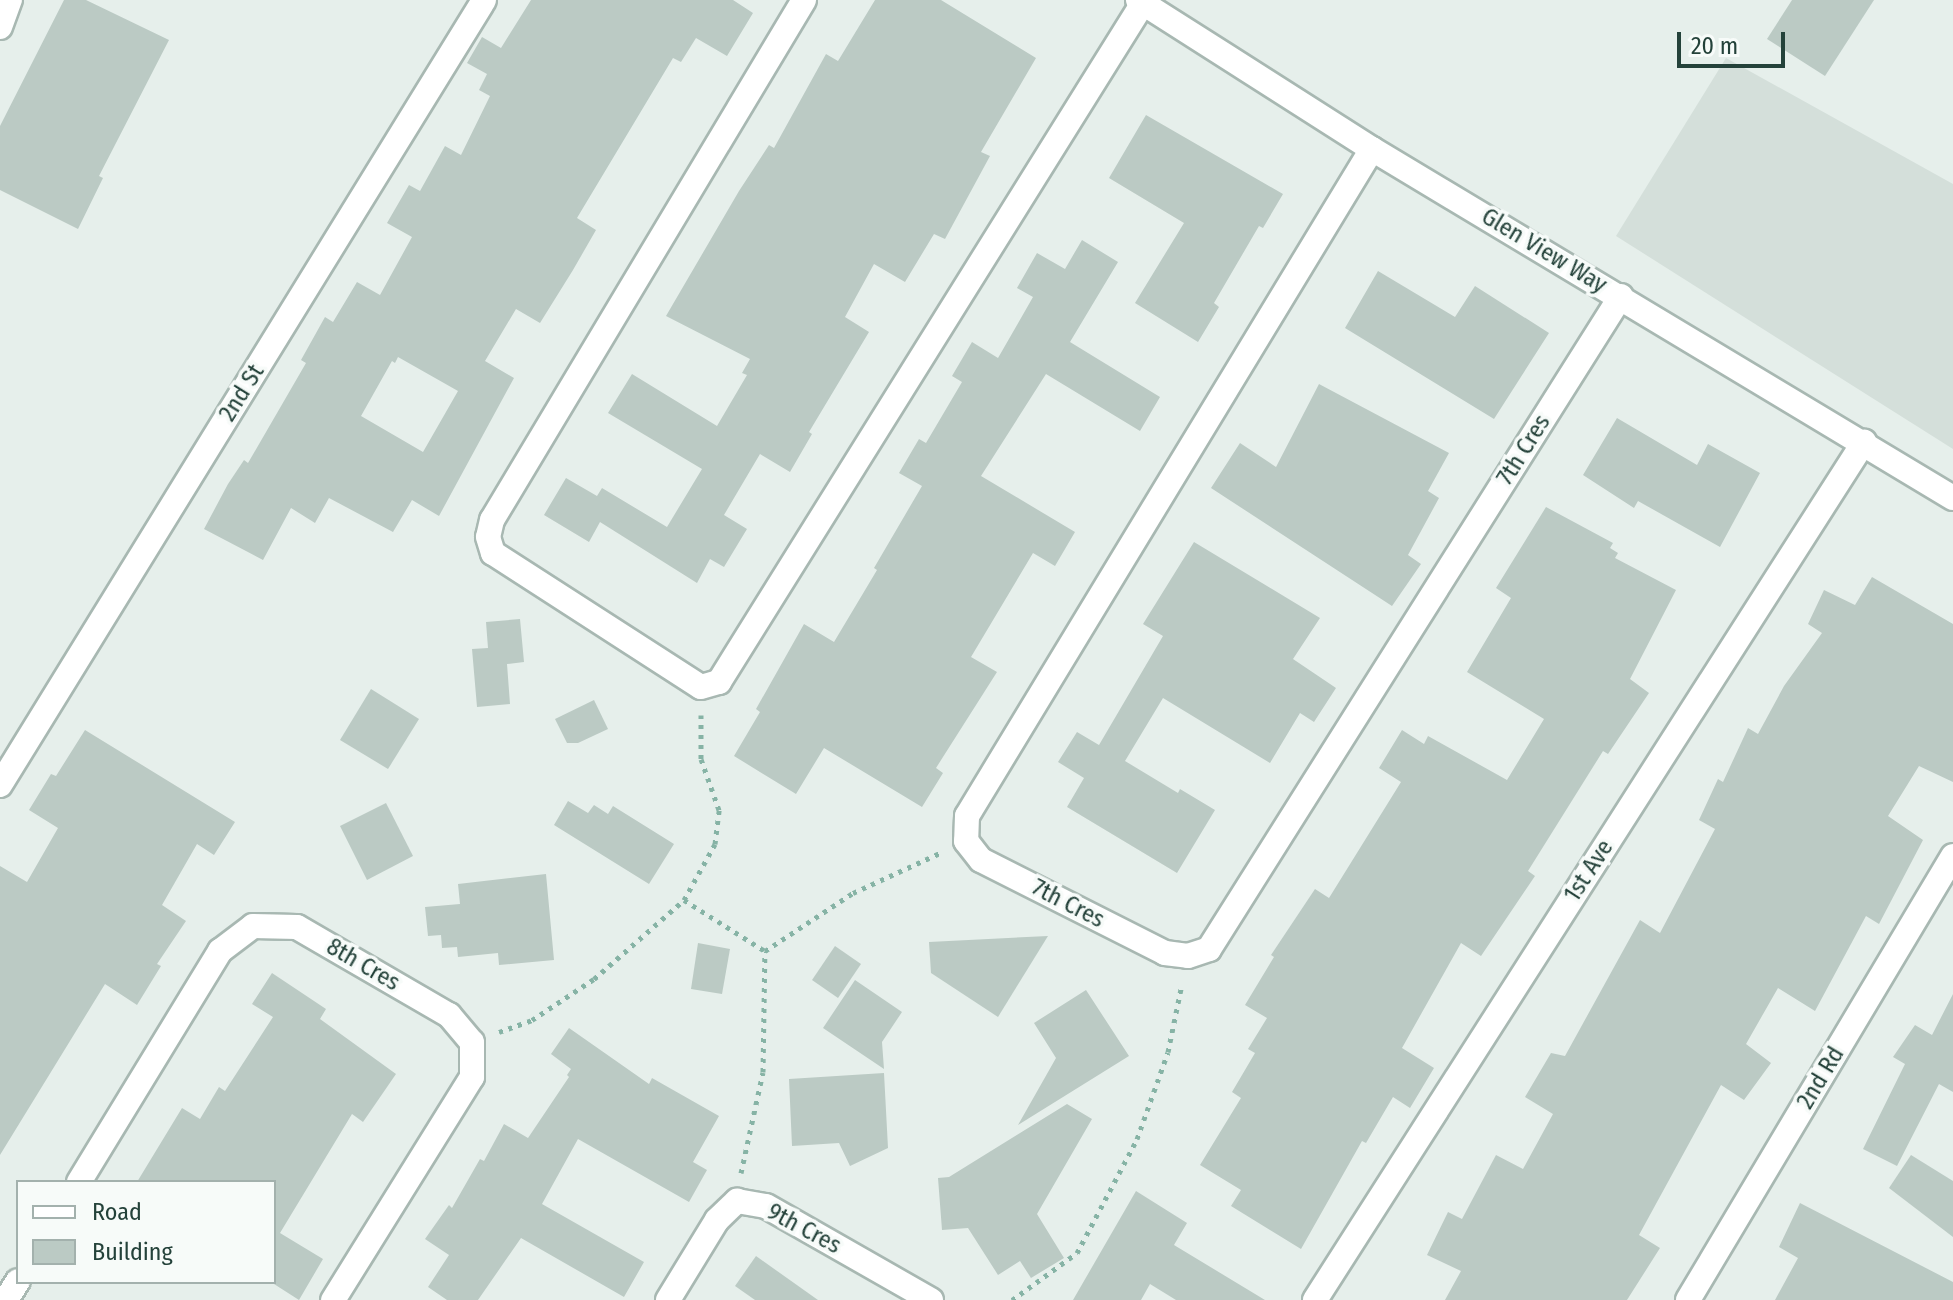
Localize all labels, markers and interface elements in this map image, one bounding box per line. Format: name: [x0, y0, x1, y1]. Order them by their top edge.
scale bar: [1681, 16, 1789, 66]
text: 20 m: [1691, 32, 1738, 60]
street label: Glen View Way: [1476, 202, 1612, 300]
street label: 2nd St: [213, 359, 271, 427]
street label: 7th Cres: [1491, 410, 1557, 490]
street label: 1st Ave: [1558, 835, 1620, 907]
street label: 7th Cres: [1027, 874, 1109, 934]
street label: 8th Cres: [321, 933, 405, 997]
street label: 2nd Rd: [1791, 1042, 1851, 1114]
legend: [16, 1180, 276, 1284]
text: Road: [92, 1198, 142, 1226]
street label: 9th Cres: [762, 1198, 846, 1260]
text: Building: [92, 1238, 173, 1266]

